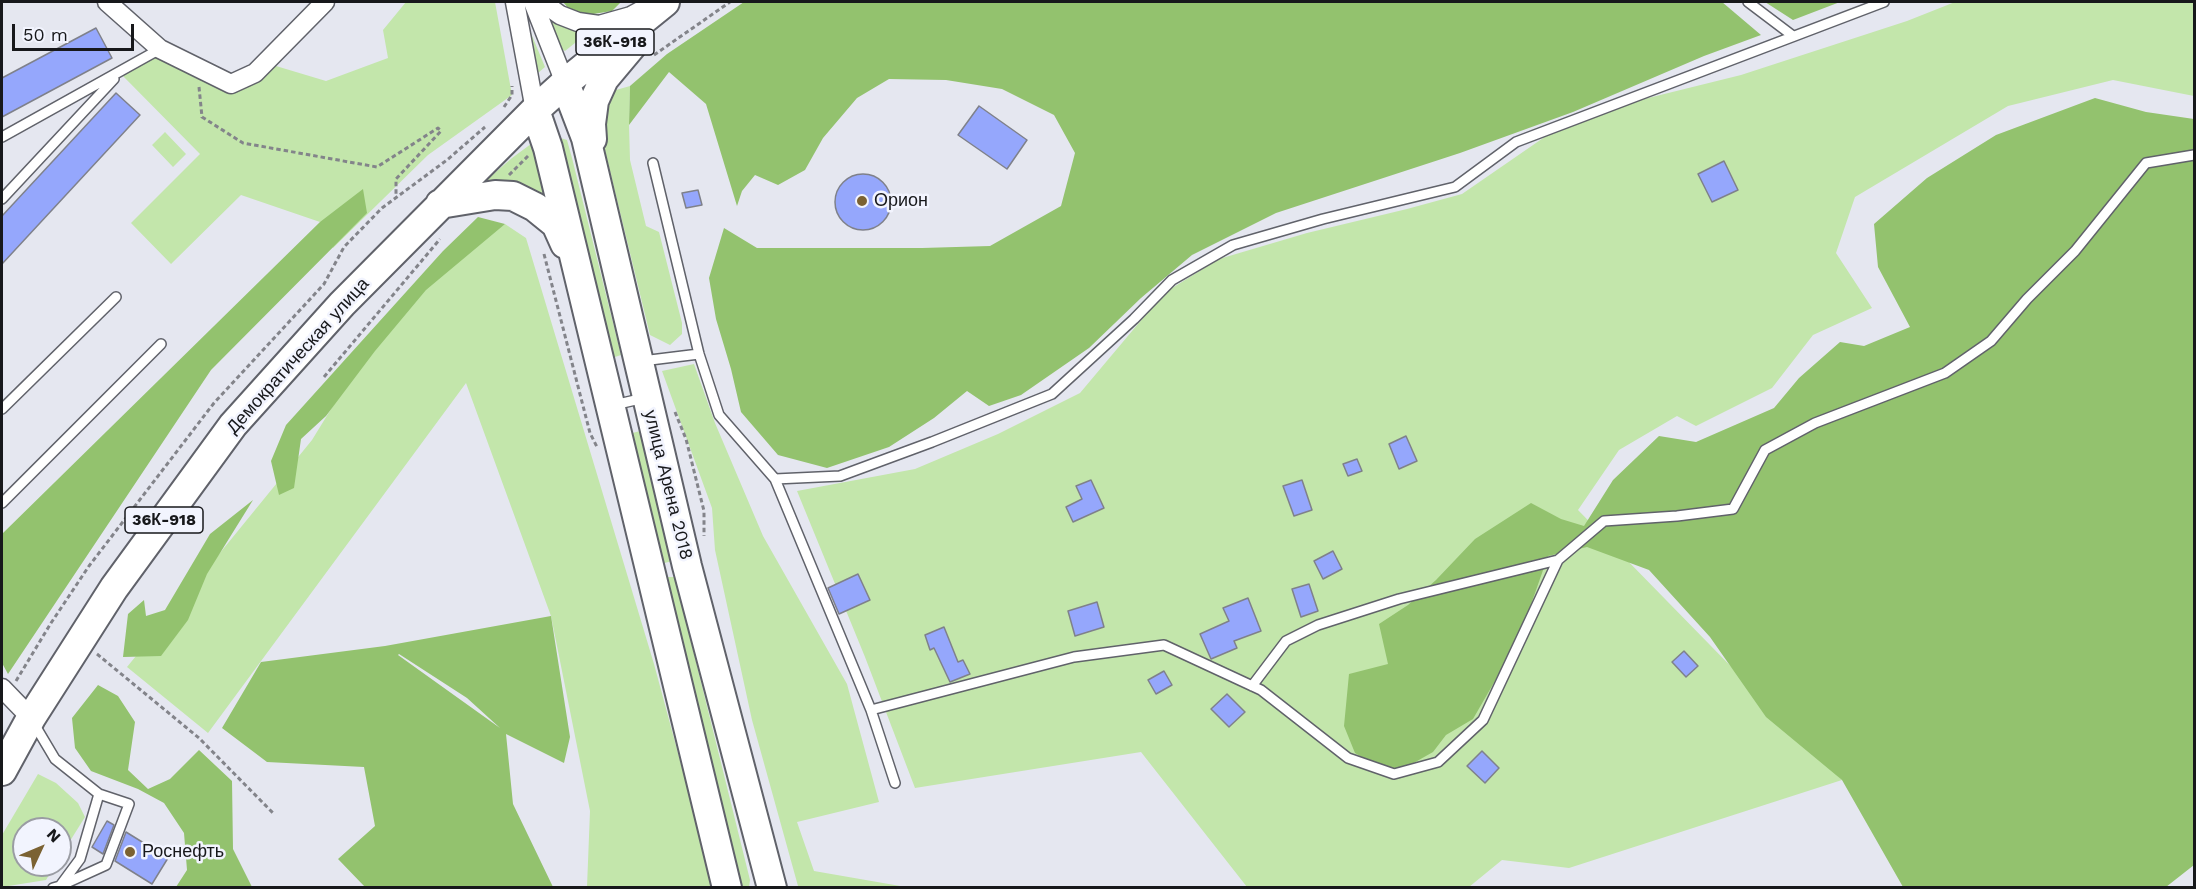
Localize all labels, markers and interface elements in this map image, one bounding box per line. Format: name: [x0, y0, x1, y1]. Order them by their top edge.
scale bar: [15, 12, 136, 50]
text: 50 m: [23, 24, 68, 45]
road number: 36К-918: [576, 29, 654, 55]
place label: Орион: [874, 190, 928, 212]
marker: Орион: [855, 194, 869, 208]
street label: Демократическая улица: [222, 274, 374, 438]
street label: улица Арена 2018: [639, 408, 697, 562]
road number: 36К-918: [125, 507, 203, 533]
north arrow: [12, 817, 72, 877]
text: N: [43, 825, 65, 846]
place label: Роснефть: [142, 841, 224, 863]
marker: Роснефть: [123, 845, 137, 859]

